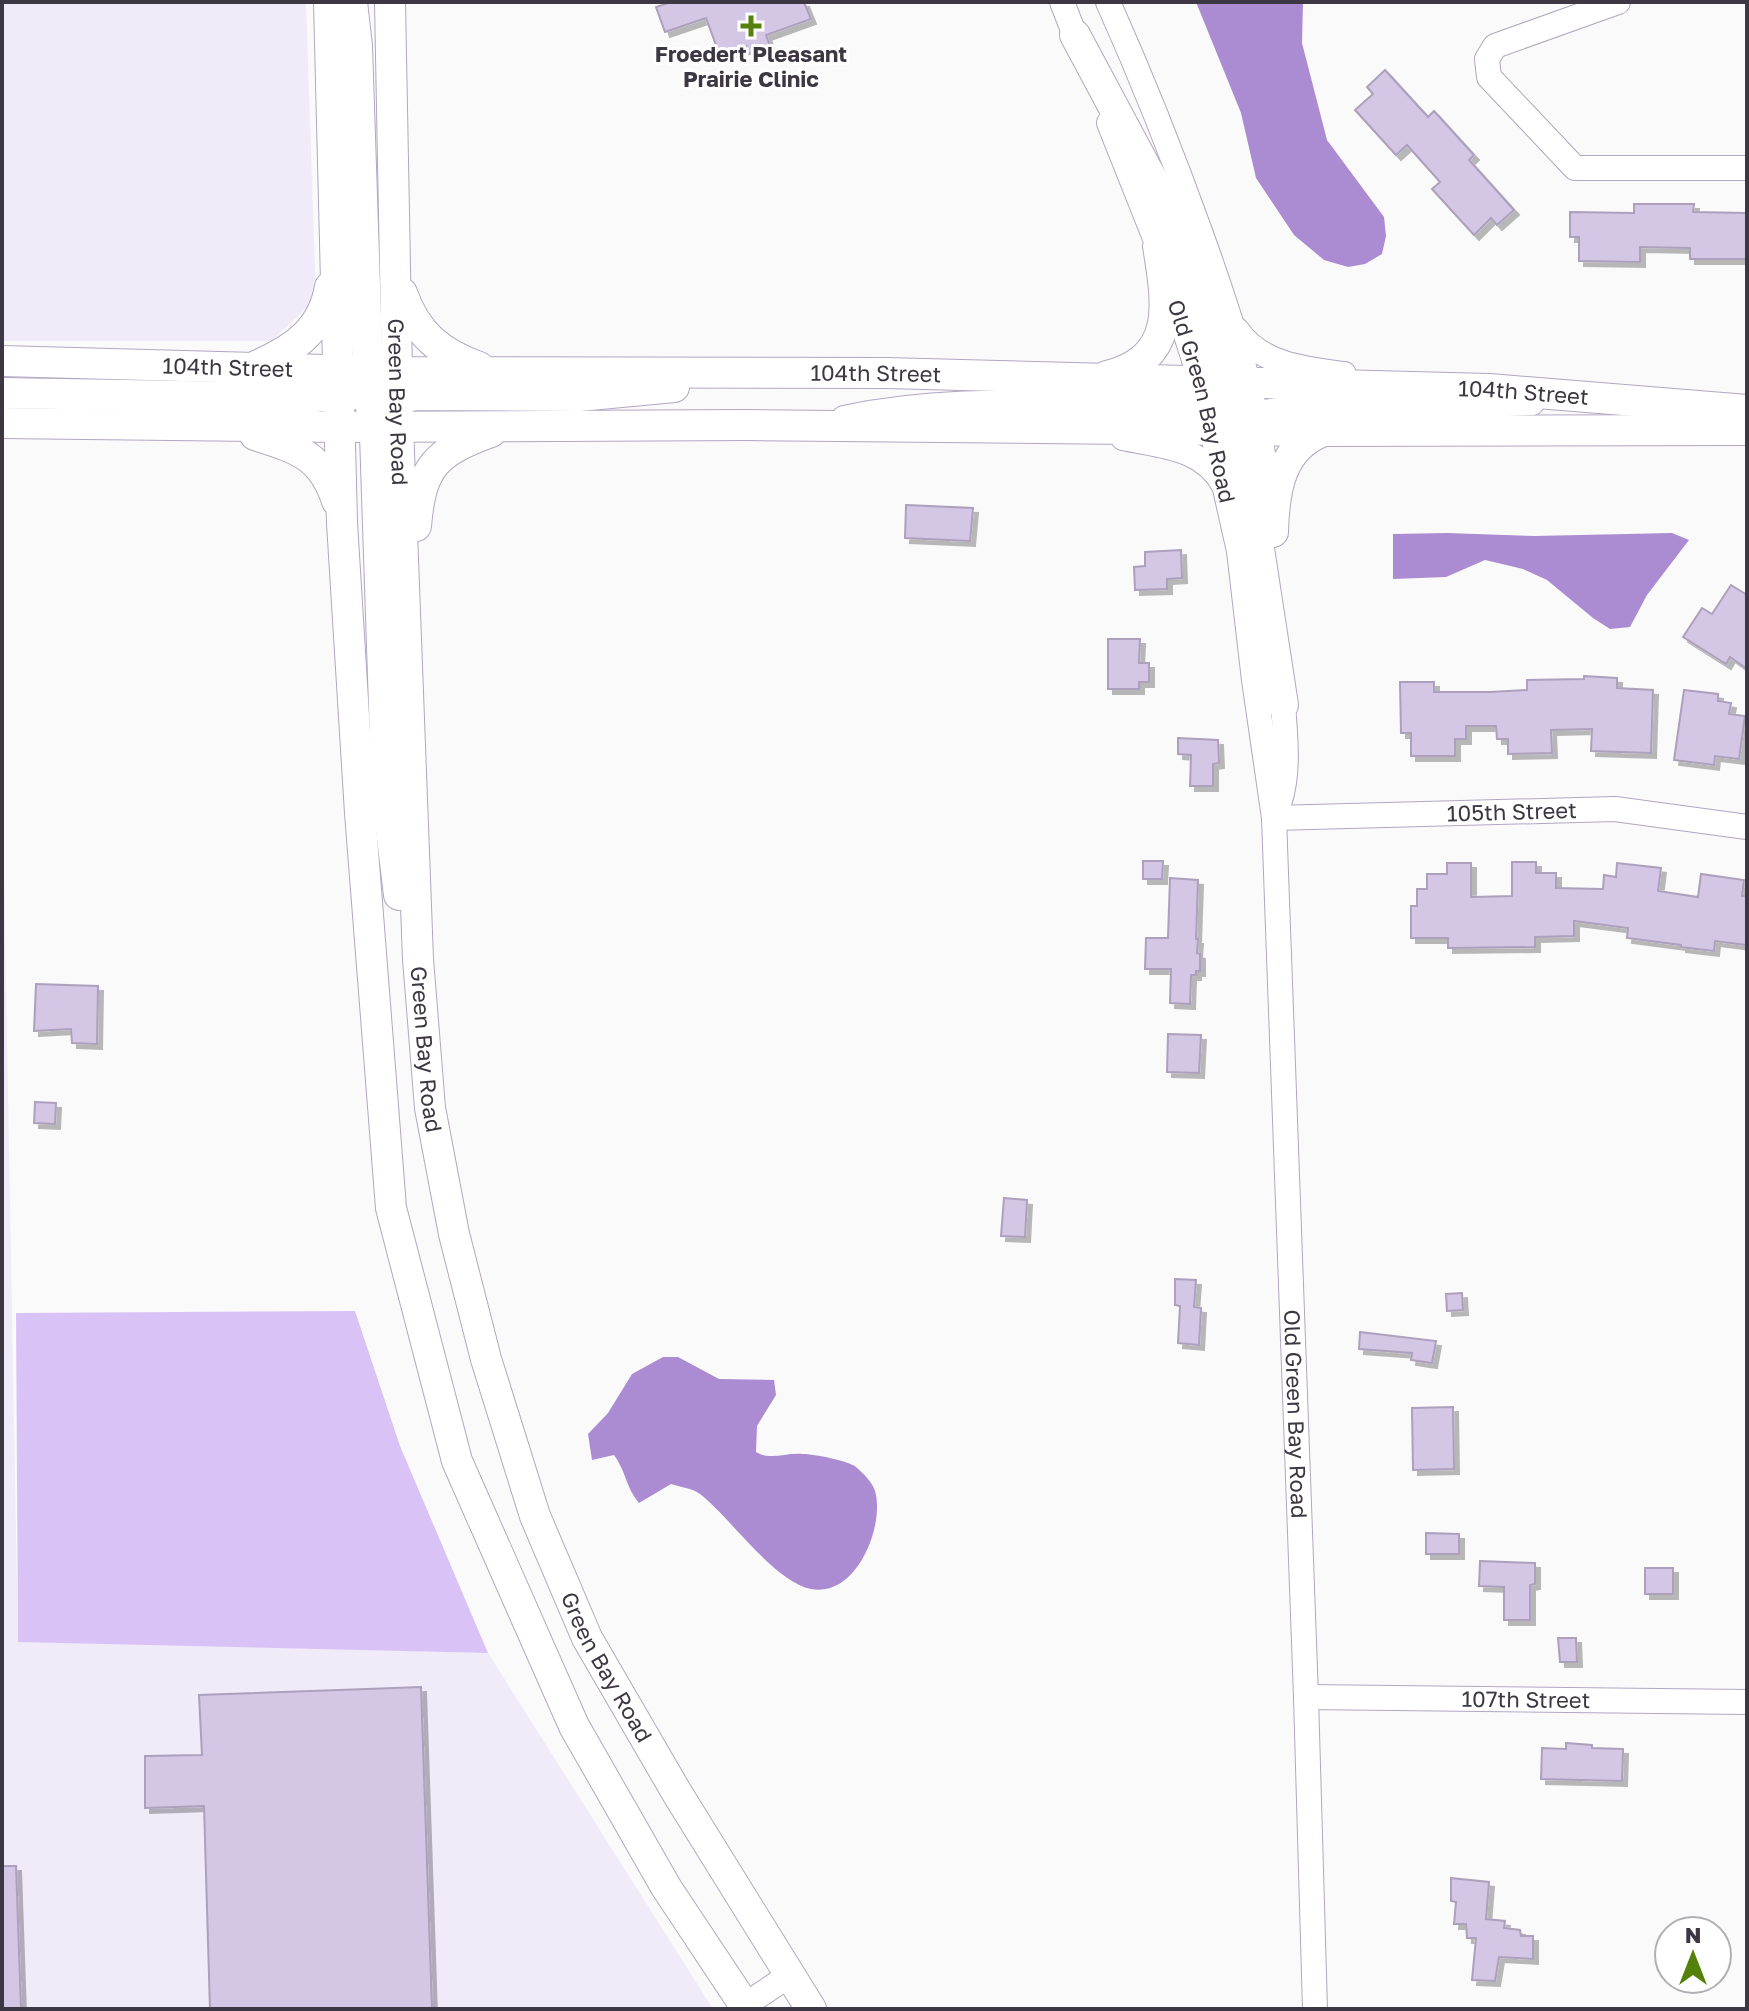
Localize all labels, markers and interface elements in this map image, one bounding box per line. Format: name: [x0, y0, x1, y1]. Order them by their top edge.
marker: Froedert Pleasant Prairie Clinic: [740, 15, 762, 37]
place label: Froedert Pleasant Prairie Clinic: [655, 40, 847, 92]
street label: Old Green Bay Road: [1163, 296, 1242, 505]
street label: Green Bay Road: [383, 318, 414, 486]
street label: 104th Street: [162, 351, 294, 382]
street label: 104th Street: [810, 359, 942, 387]
street label: 104th Street: [1458, 374, 1590, 410]
street label: 105th Street: [1447, 796, 1577, 826]
street label: Green Bay Road: [406, 965, 448, 1135]
street label: Old Green Bay Road: [1279, 1309, 1313, 1519]
street label: Green Bay Road: [556, 1588, 658, 1747]
street label: 107th Street: [1461, 1685, 1591, 1713]
north arrow: [1653, 1915, 1733, 1995]
text: N: [1685, 1921, 1701, 1948]

